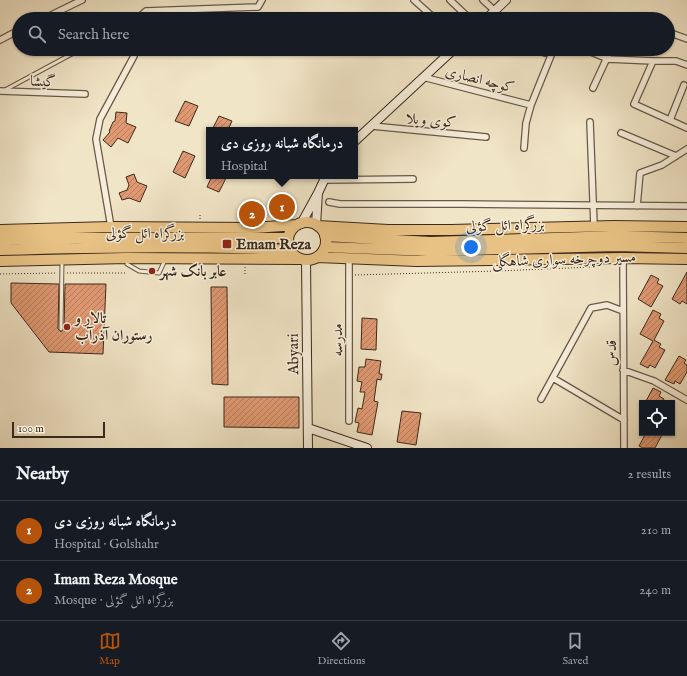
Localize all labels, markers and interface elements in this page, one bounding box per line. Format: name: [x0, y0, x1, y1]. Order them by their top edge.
search box: [12, 12, 675, 56]
icon: search: [26, 23, 48, 45]
text: Search here: [58, 25, 129, 44]
street label: کوچه انصاری: [443, 62, 517, 98]
street label: گیشا: [30, 72, 56, 91]
street label: کوی ویلا: [405, 109, 457, 132]
popup: [206, 127, 358, 179]
text: درمانگاه شبانه روزی دی: [221, 134, 343, 153]
text: Hospital: [221, 158, 267, 175]
pin: 1: [269, 192, 295, 222]
pin: 2: [239, 199, 265, 229]
street label: بزرگراه ائل گؤلی: [466, 214, 545, 237]
street label: بزرگراه ائل گؤلی: [106, 223, 185, 244]
place label: Emam Reza: [236, 235, 311, 254]
your location: [461, 237, 481, 257]
marker: Emam Reza: [221, 238, 233, 250]
street label: مسیر دوچرخه سواری شاهگلی: [492, 246, 636, 273]
place label: عابر بانک شهر: [158, 262, 227, 281]
marker: عابر بانک شهر: [147, 266, 157, 276]
place label: تالار و رستوران آذرآب: [73, 309, 153, 345]
marker: تالار و رستوران آذرآب: [62, 322, 72, 332]
street label: مدرسه: [328, 323, 347, 357]
street label: Abyari: [284, 333, 303, 376]
street label: قدس: [602, 340, 621, 366]
map controls: [639, 400, 675, 436]
button: locate: [639, 400, 675, 436]
scale bar: [12, 420, 105, 439]
text: 100 m: [18, 422, 44, 436]
text: Nearby: [16, 464, 69, 485]
text: 2 results: [627, 466, 671, 483]
text: درمانگاه شبانه روزی دی: [54, 512, 177, 531]
text: 1: [27, 522, 31, 539]
text: 210 m: [641, 522, 671, 539]
text: Hospital · Golshahr: [54, 536, 159, 553]
text: Imam Reza Mosque: [54, 570, 178, 589]
text: 2: [26, 582, 32, 599]
text: 240 m: [639, 582, 671, 599]
text: Mosque · بزرگراه ائل گؤلی: [54, 592, 173, 609]
tab: Map: [99, 630, 121, 668]
tab: Directions: [318, 630, 365, 668]
tab: Saved: [562, 630, 588, 668]

